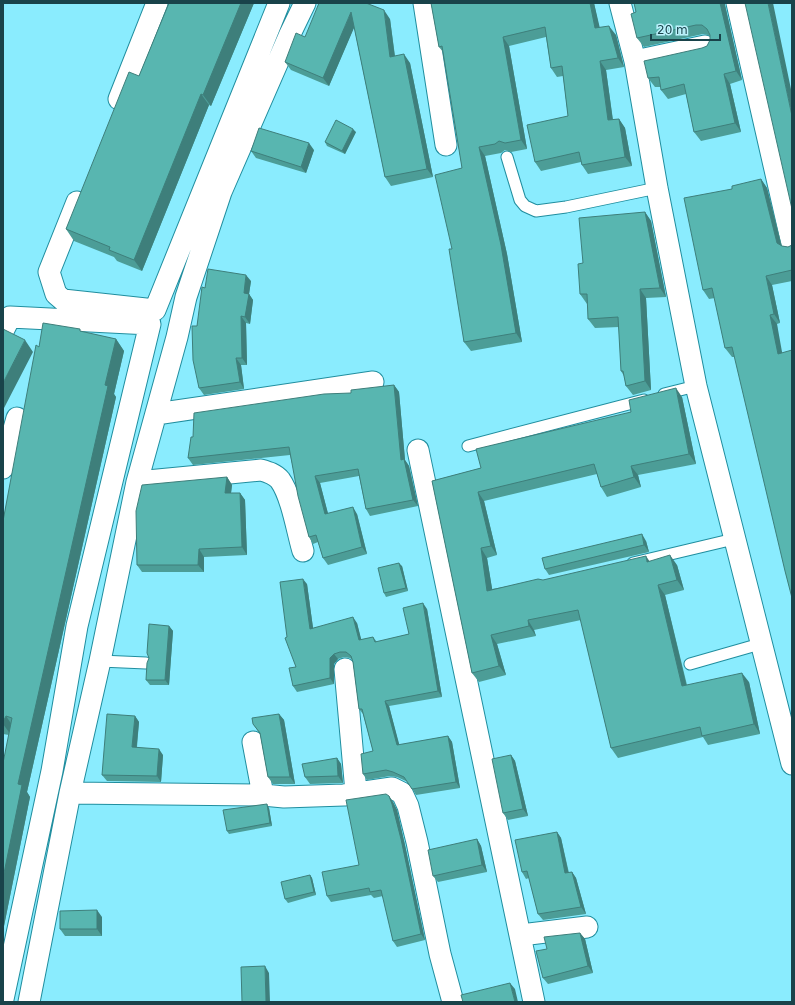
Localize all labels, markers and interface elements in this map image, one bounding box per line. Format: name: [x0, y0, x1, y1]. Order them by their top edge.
scale bar: [651, 16, 720, 42]
text: 20 m: [657, 23, 688, 37]

